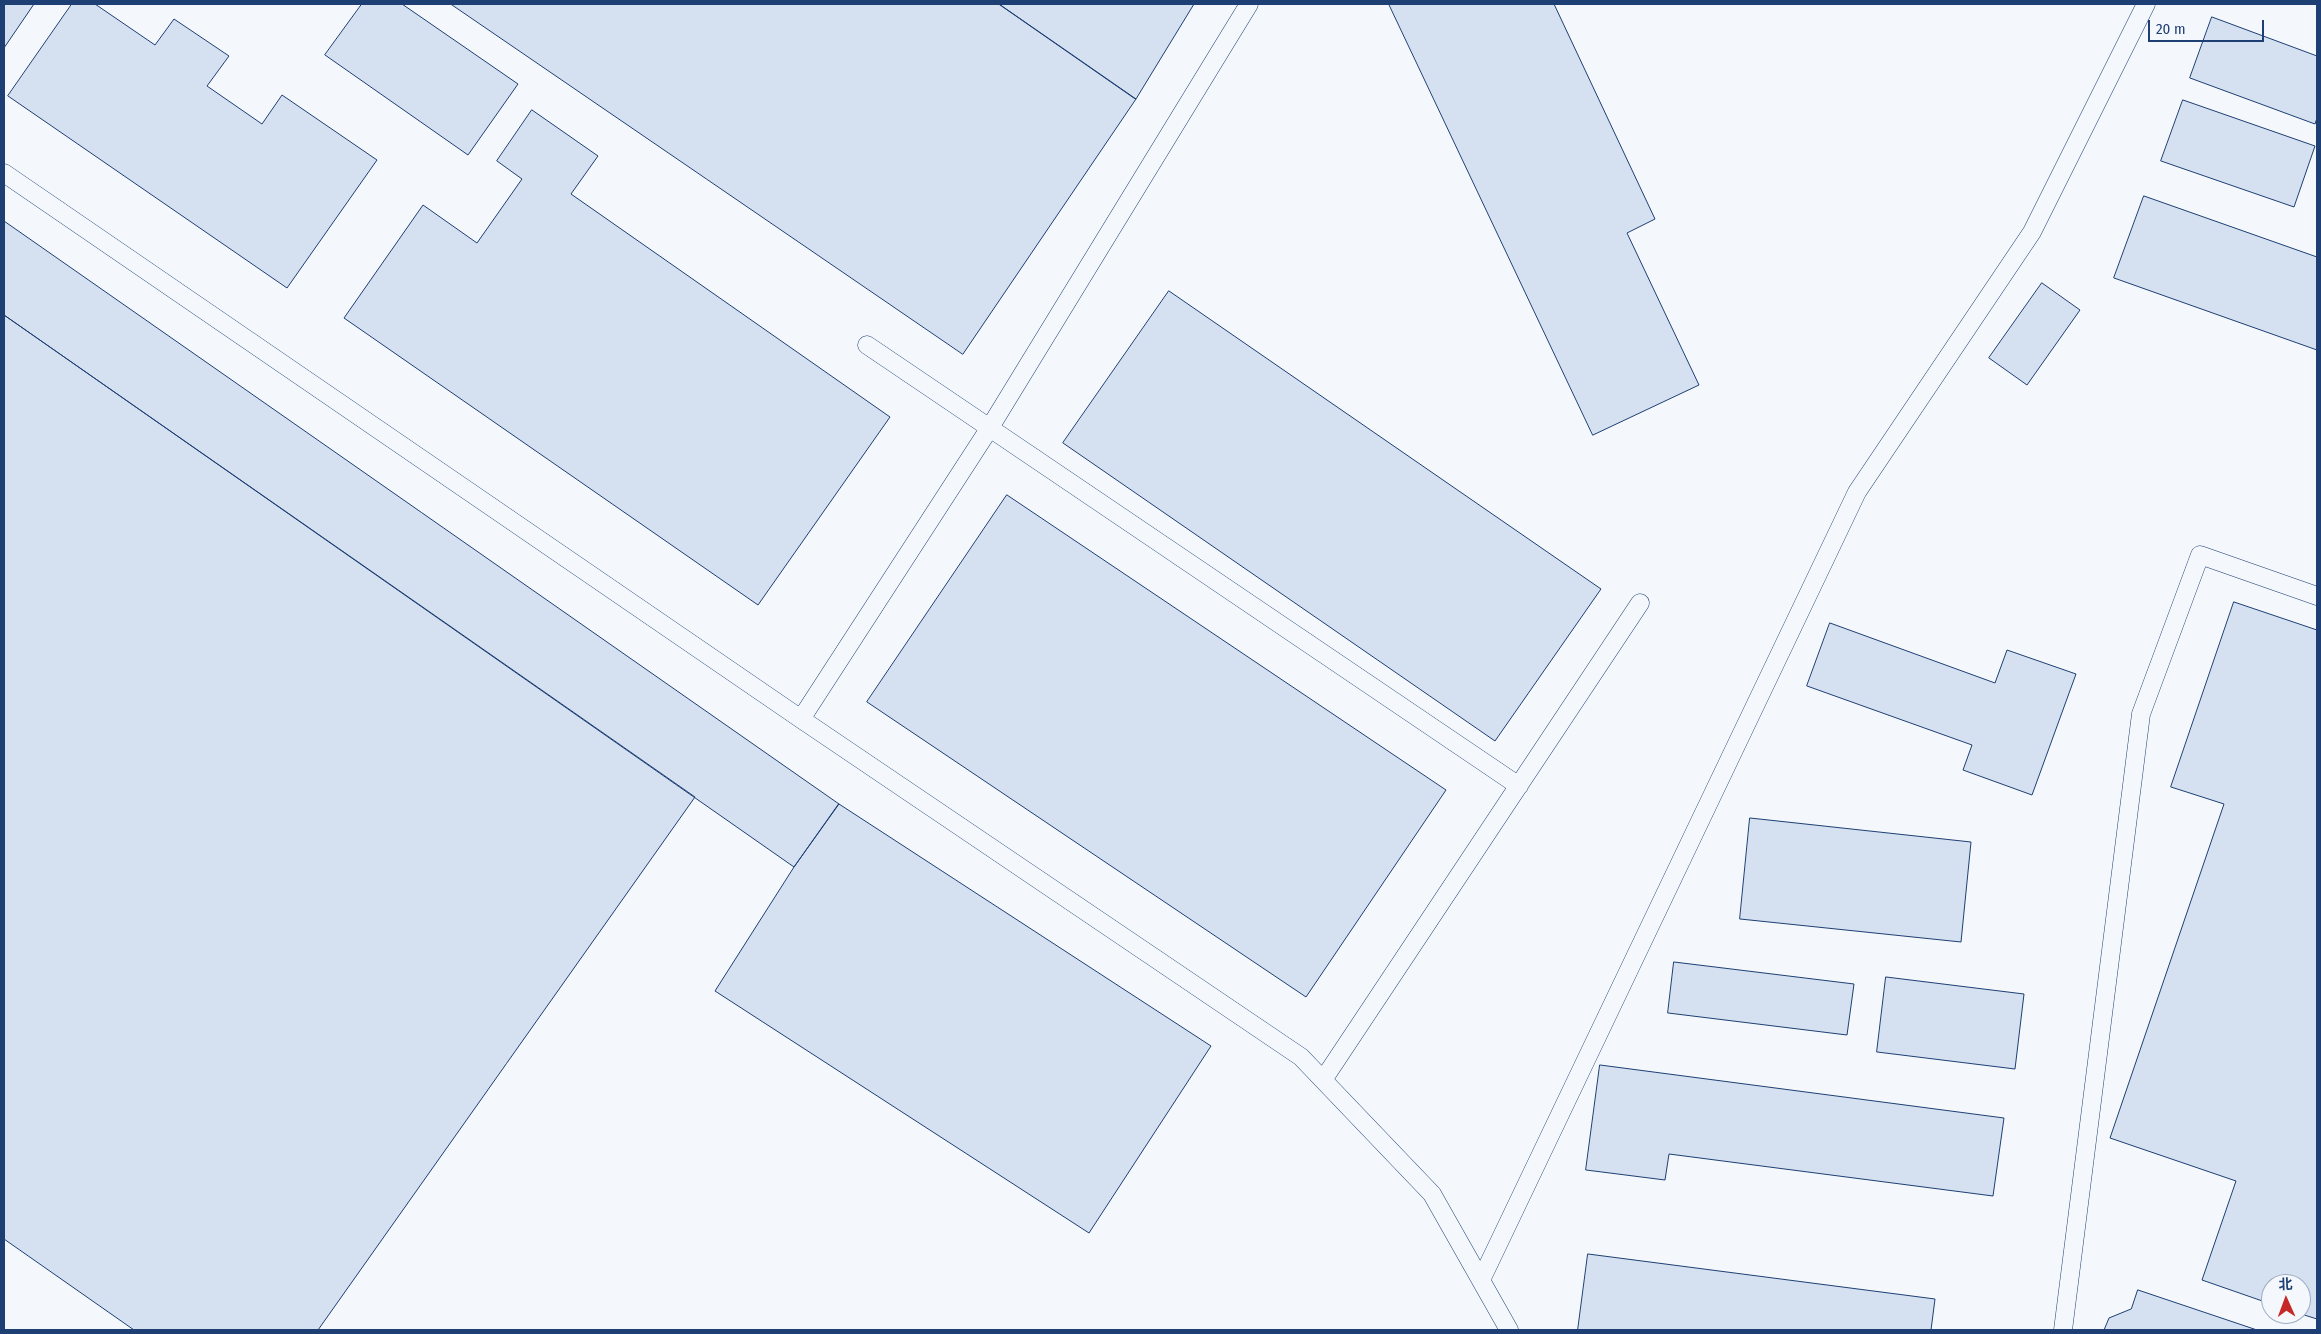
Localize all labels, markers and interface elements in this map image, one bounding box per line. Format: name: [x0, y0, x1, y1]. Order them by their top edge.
scale bar: [2151, 10, 2267, 42]
text: 20 m: [2156, 20, 2186, 38]
north arrow: [2261, 1274, 2311, 1324]
text: 北: [2278, 1276, 2293, 1293]

